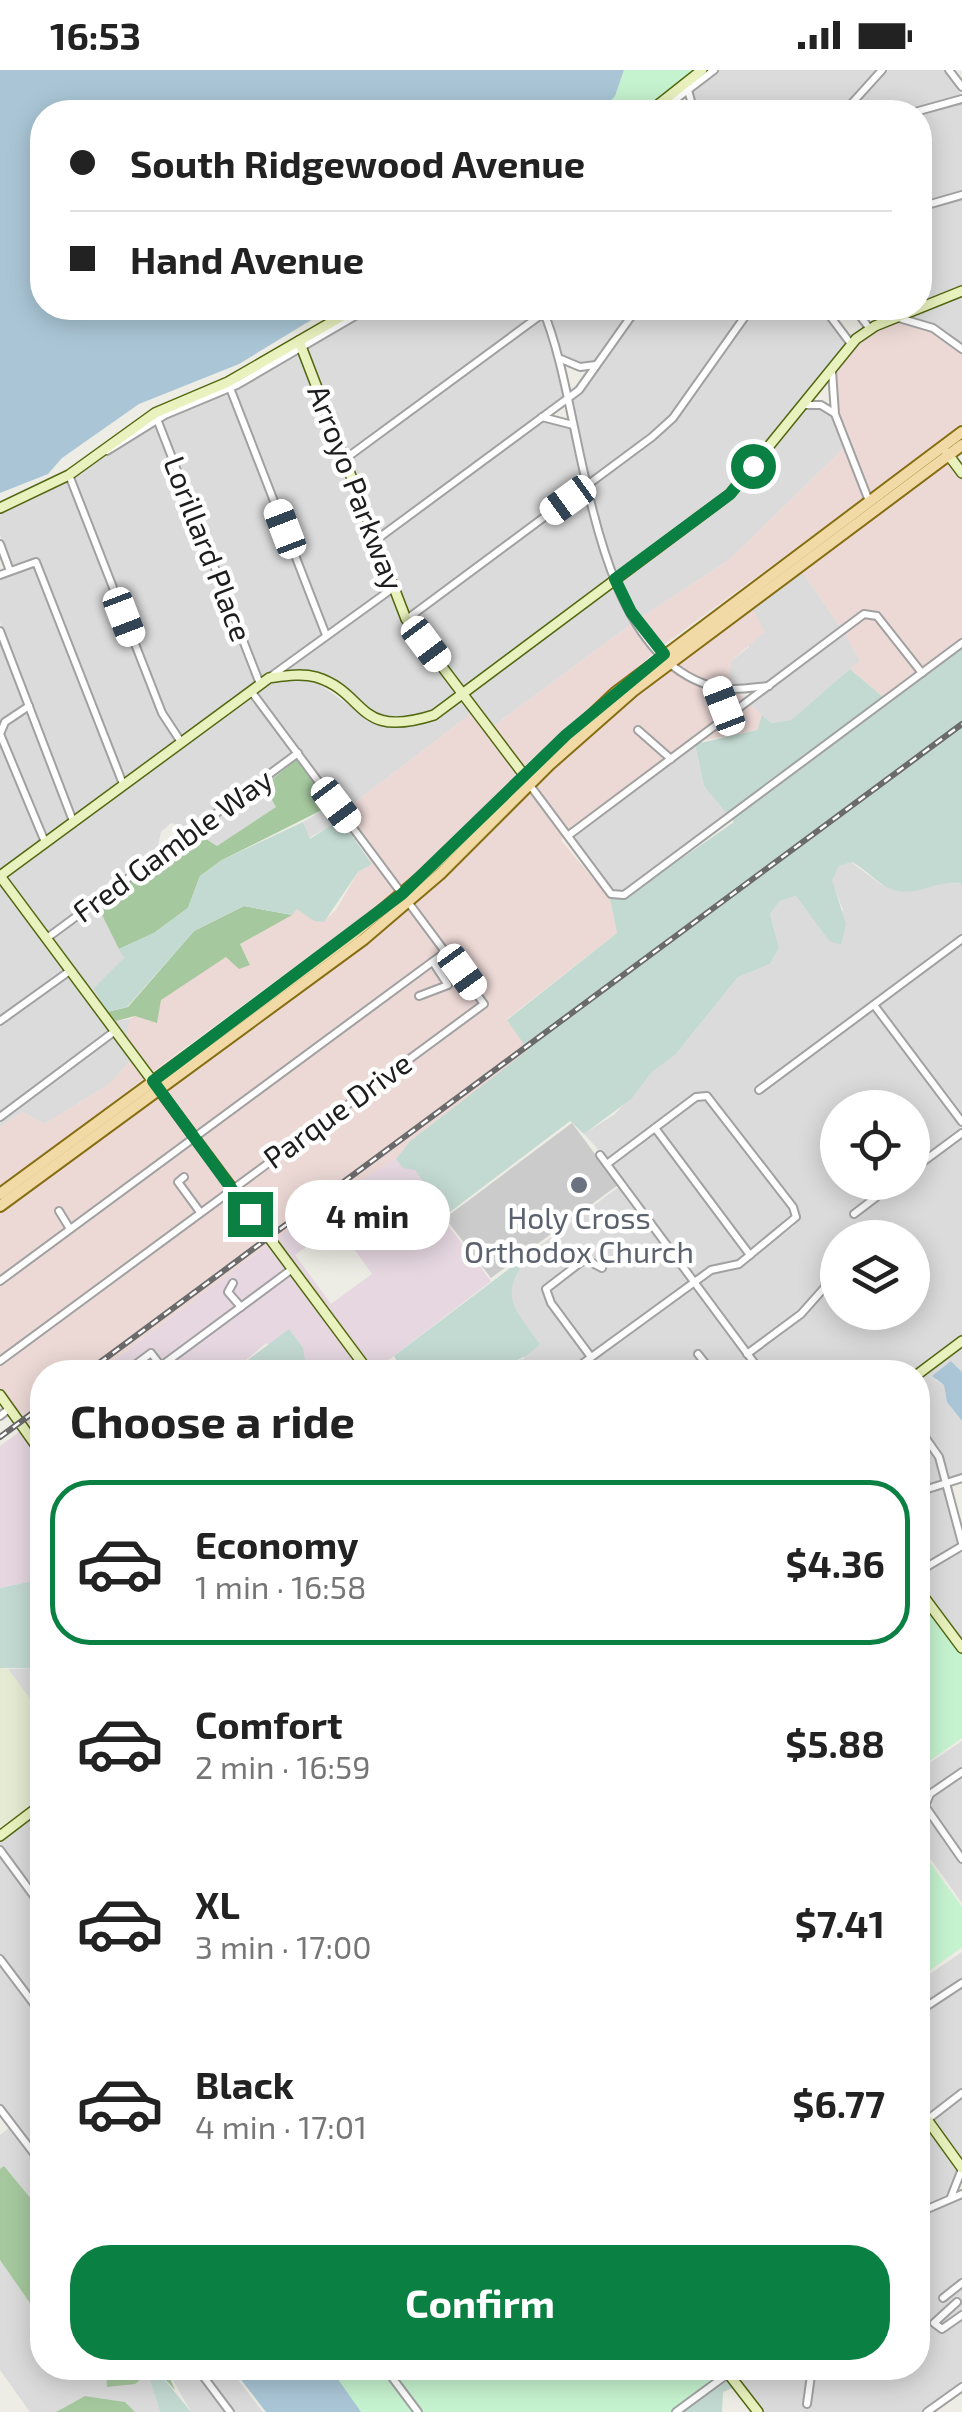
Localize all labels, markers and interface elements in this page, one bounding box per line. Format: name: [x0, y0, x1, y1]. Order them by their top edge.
text: 16:53: [50, 12, 141, 58]
text: South Ridgewood Avenue: [130, 140, 585, 186]
text: Hand Avenue: [130, 236, 364, 282]
street label: Arroyo Parkway: [301, 380, 413, 595]
route start: [731, 444, 776, 489]
street label: Lorillard Place: [157, 451, 261, 646]
car: [535, 470, 601, 530]
car: [260, 496, 310, 562]
car: [99, 584, 149, 650]
car: [396, 611, 456, 677]
car: [699, 673, 749, 739]
street label: Fred Gamble Way: [65, 760, 279, 929]
car: [306, 772, 366, 838]
car: [432, 939, 492, 1005]
street label: Parque Drive: [256, 1044, 418, 1175]
map controls: [820, 1090, 930, 1330]
button: locate: [820, 1090, 930, 1200]
marker: Holy Cross Orthodox Church: [568, 1174, 590, 1196]
callout: 4 min: [285, 1179, 450, 1249]
route end: [228, 1192, 273, 1237]
text: 4 min: [326, 1196, 409, 1234]
place label: Holy Cross Orthodox Church: [464, 1199, 694, 1269]
button: layers: [820, 1220, 930, 1330]
text: Choose a ride: [70, 1393, 355, 1447]
icon: car: [75, 1518, 165, 1608]
text: Economy: [195, 1521, 359, 1567]
text: $4.36: [786, 1540, 885, 1586]
text: 1 min · 16:58: [195, 1567, 366, 1605]
icon: car: [75, 1698, 165, 1788]
text: Comfort: [195, 1701, 343, 1747]
text: $5.88: [785, 1720, 885, 1766]
text: 2 min · 16:59: [195, 1747, 371, 1785]
icon: car: [75, 1878, 165, 1968]
text: XL: [195, 1881, 240, 1927]
text: $7.41: [795, 1900, 885, 1946]
text: 3 min · 17:00: [195, 1927, 372, 1965]
icon: car: [75, 2058, 165, 2148]
text: Black: [195, 2061, 294, 2107]
text: $6.77: [792, 2080, 885, 2126]
text: 4 min · 17:01: [195, 2107, 367, 2145]
button: Confirm: [70, 2245, 890, 2360]

